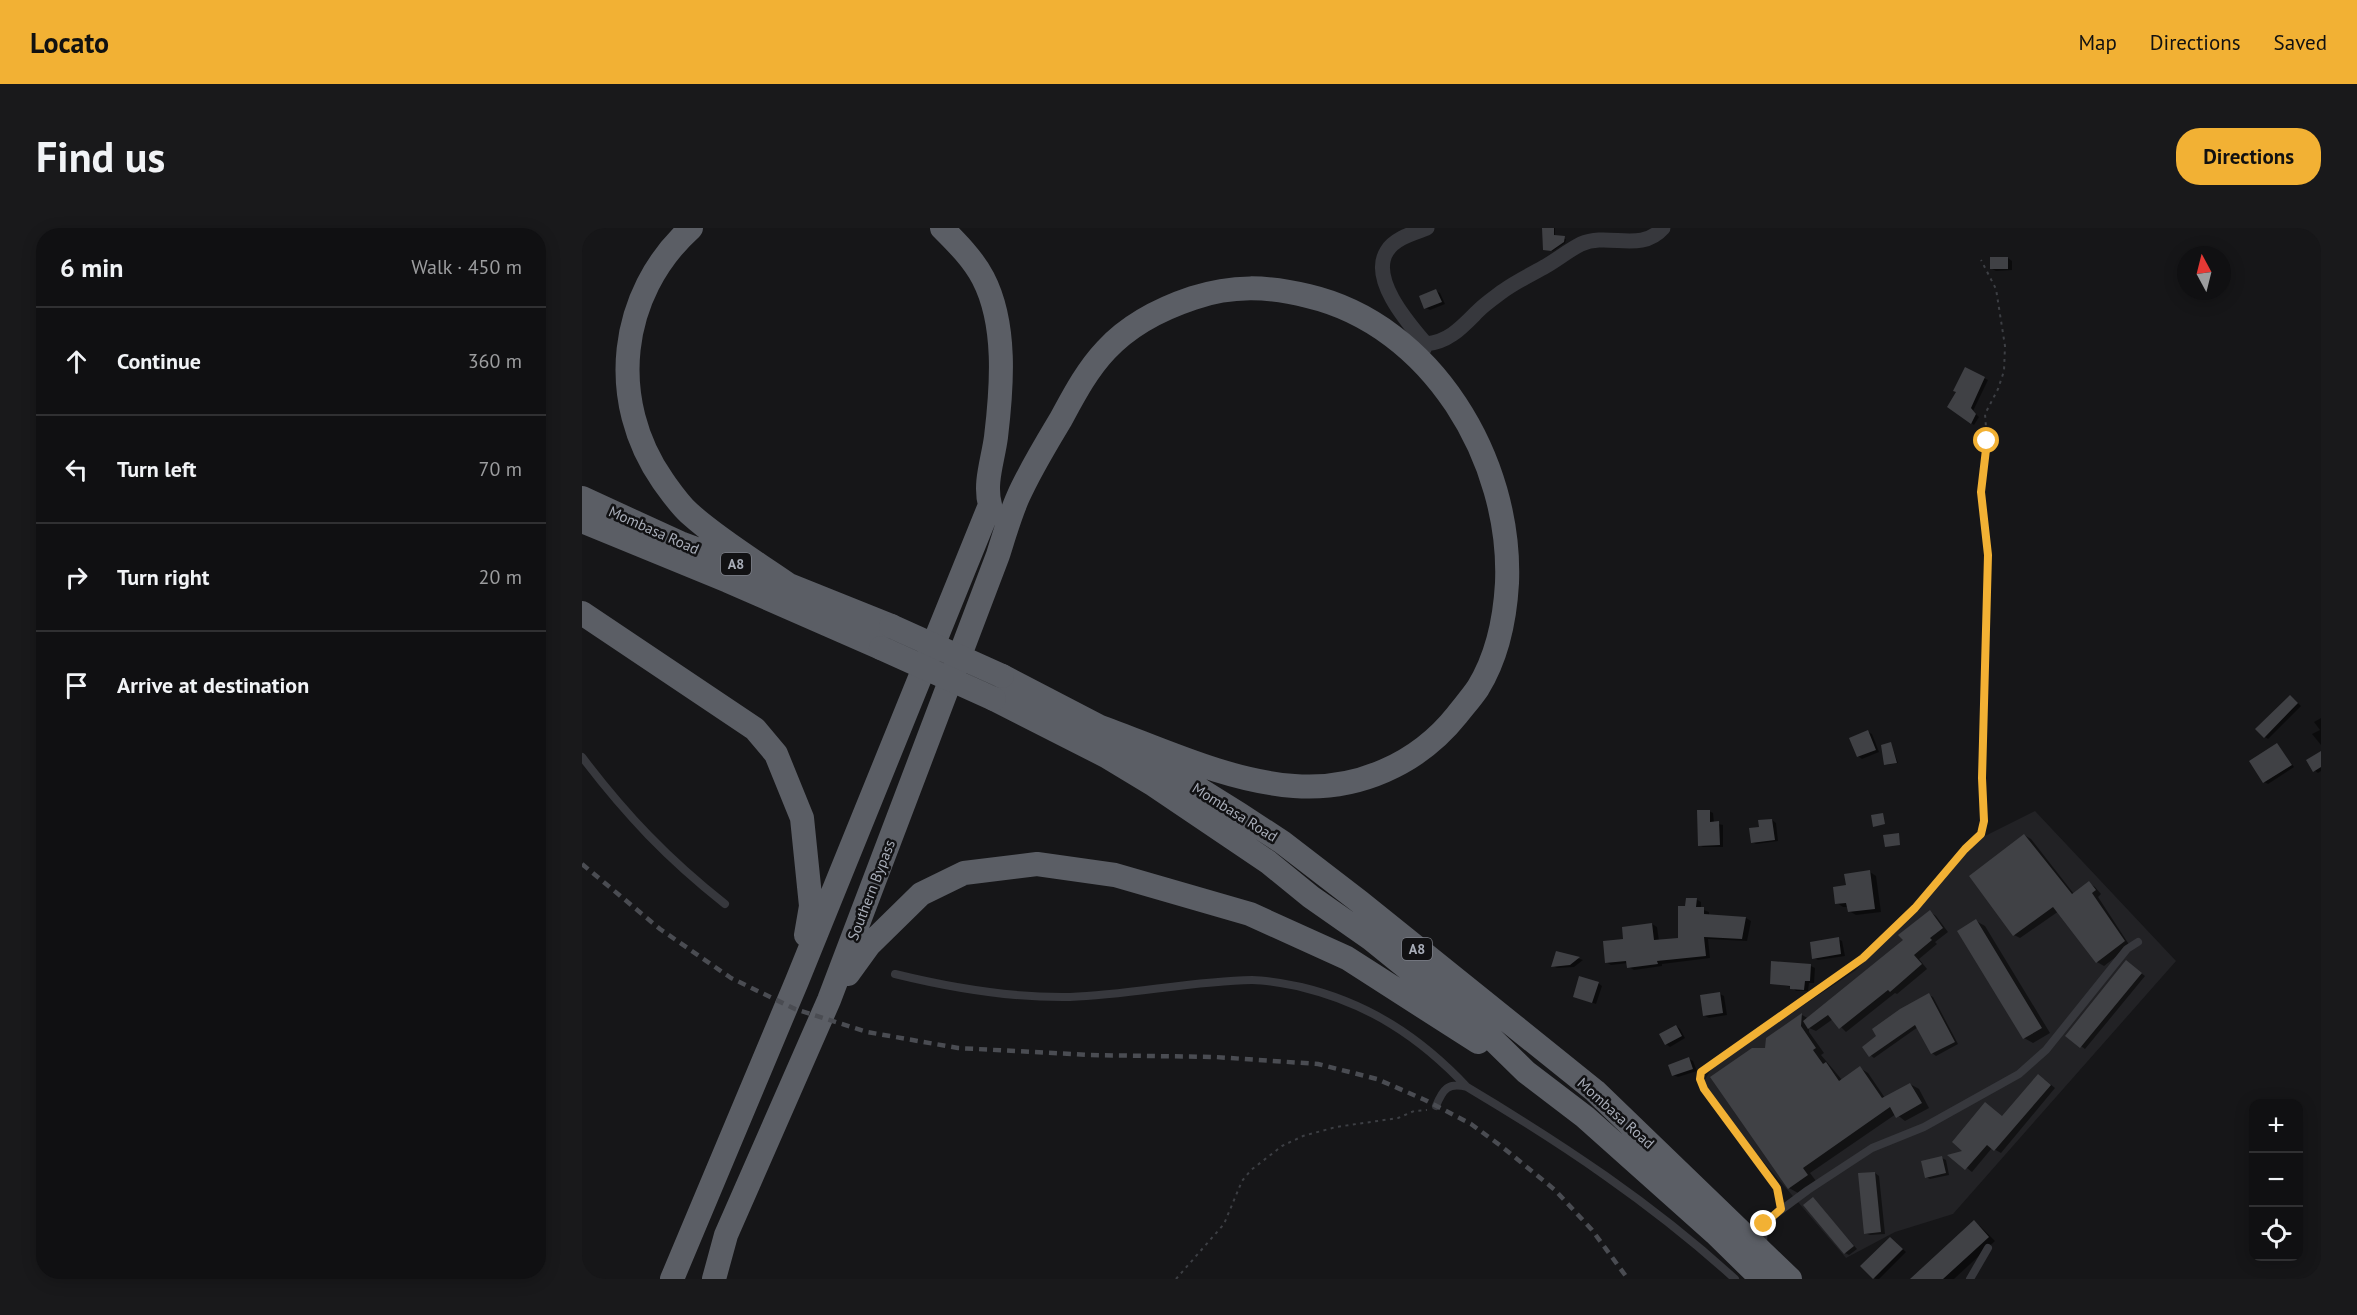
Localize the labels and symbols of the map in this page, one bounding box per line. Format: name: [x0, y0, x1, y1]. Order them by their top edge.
north arrow: [2177, 246, 2231, 300]
route start: [1973, 427, 1999, 453]
street label: Mombasa Road: [606, 502, 702, 558]
road number: A8: [721, 553, 751, 575]
street label: Mombasa Road: [1189, 778, 1281, 846]
street label: Southern Bypass: [843, 837, 899, 943]
road number: A8: [1402, 938, 1432, 960]
street label: Mombasa Road: [1574, 1073, 1658, 1153]
route end: [1750, 1210, 1776, 1236]

